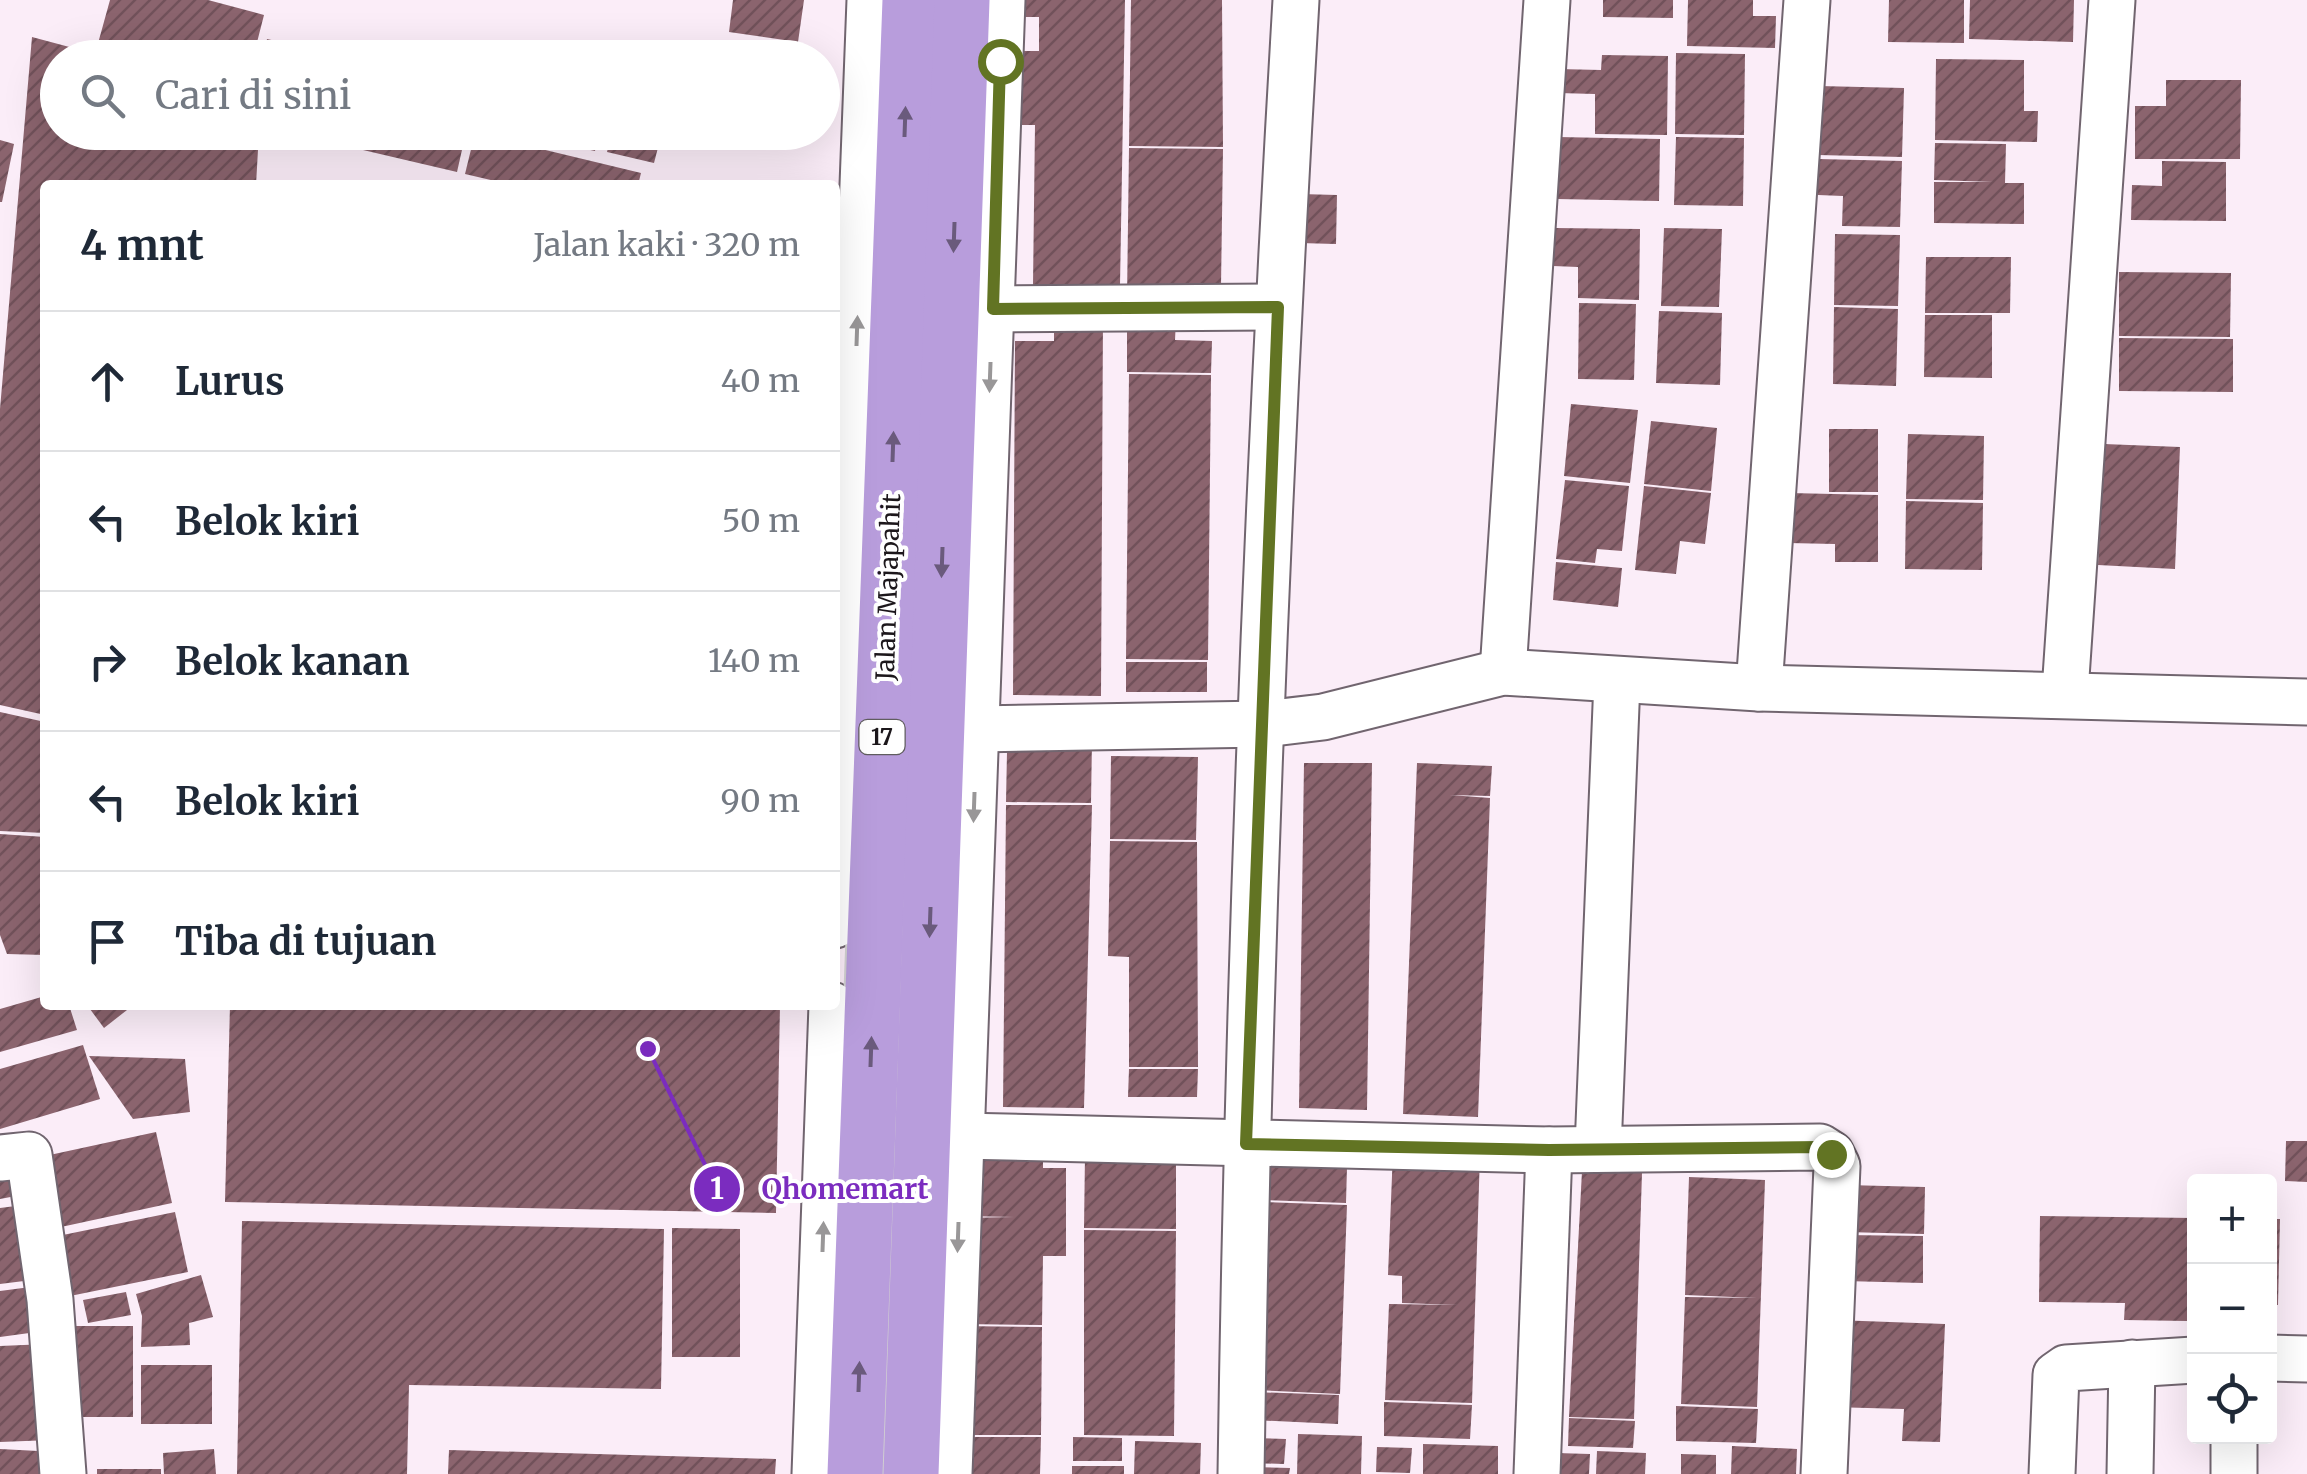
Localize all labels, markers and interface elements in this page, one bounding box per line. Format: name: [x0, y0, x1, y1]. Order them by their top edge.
route start: [978, 39, 1024, 85]
search box: [40, 40, 840, 150]
icon: search: [75, 68, 130, 123]
text: Cari di sini: [155, 72, 351, 119]
one-way arrow: [898, 106, 914, 138]
text: 4 mnt: [80, 219, 204, 271]
one-way arrow: [946, 222, 962, 254]
text: Jalan kaki · 320 m: [533, 225, 800, 265]
one-way arrow: [849, 314, 865, 346]
icon: ahead: [80, 354, 135, 409]
text: Lurus: [175, 358, 285, 405]
text: 40 m: [721, 361, 800, 401]
one-way arrow: [982, 362, 998, 394]
one-way arrow: [885, 431, 901, 463]
street label: Jalan Majapahit: [869, 493, 907, 682]
icon: left: [80, 494, 135, 549]
text: Belok kiri: [175, 498, 359, 545]
text: 50 m: [722, 501, 800, 541]
one-way arrow: [934, 547, 950, 579]
icon: right: [80, 634, 135, 689]
text: Belok kanan: [175, 638, 410, 685]
text: 140 m: [708, 641, 800, 681]
road number: 17: [860, 720, 904, 754]
icon: left: [80, 774, 135, 829]
text: Belok kiri: [175, 778, 359, 825]
text: 90 m: [721, 781, 800, 821]
one-way arrow: [966, 792, 982, 823]
one-way arrow: [921, 906, 937, 938]
icon: arrive: [80, 914, 135, 969]
text: Tiba di tujuan: [175, 918, 436, 965]
one-way arrow: [863, 1035, 879, 1067]
route end: [1809, 1132, 1855, 1178]
callout: Qhomemart: [692, 1160, 949, 1218]
text: 1: [710, 1169, 724, 1207]
text: Qhomemart: [761, 1171, 929, 1207]
map controls: [2187, 1174, 2277, 1444]
button: +: [2187, 1174, 2277, 1264]
one-way arrow: [816, 1220, 832, 1252]
one-way arrow: [949, 1221, 965, 1253]
button: −: [2187, 1264, 2277, 1354]
button: locate: [2187, 1354, 2277, 1444]
one-way arrow: [851, 1360, 867, 1392]

